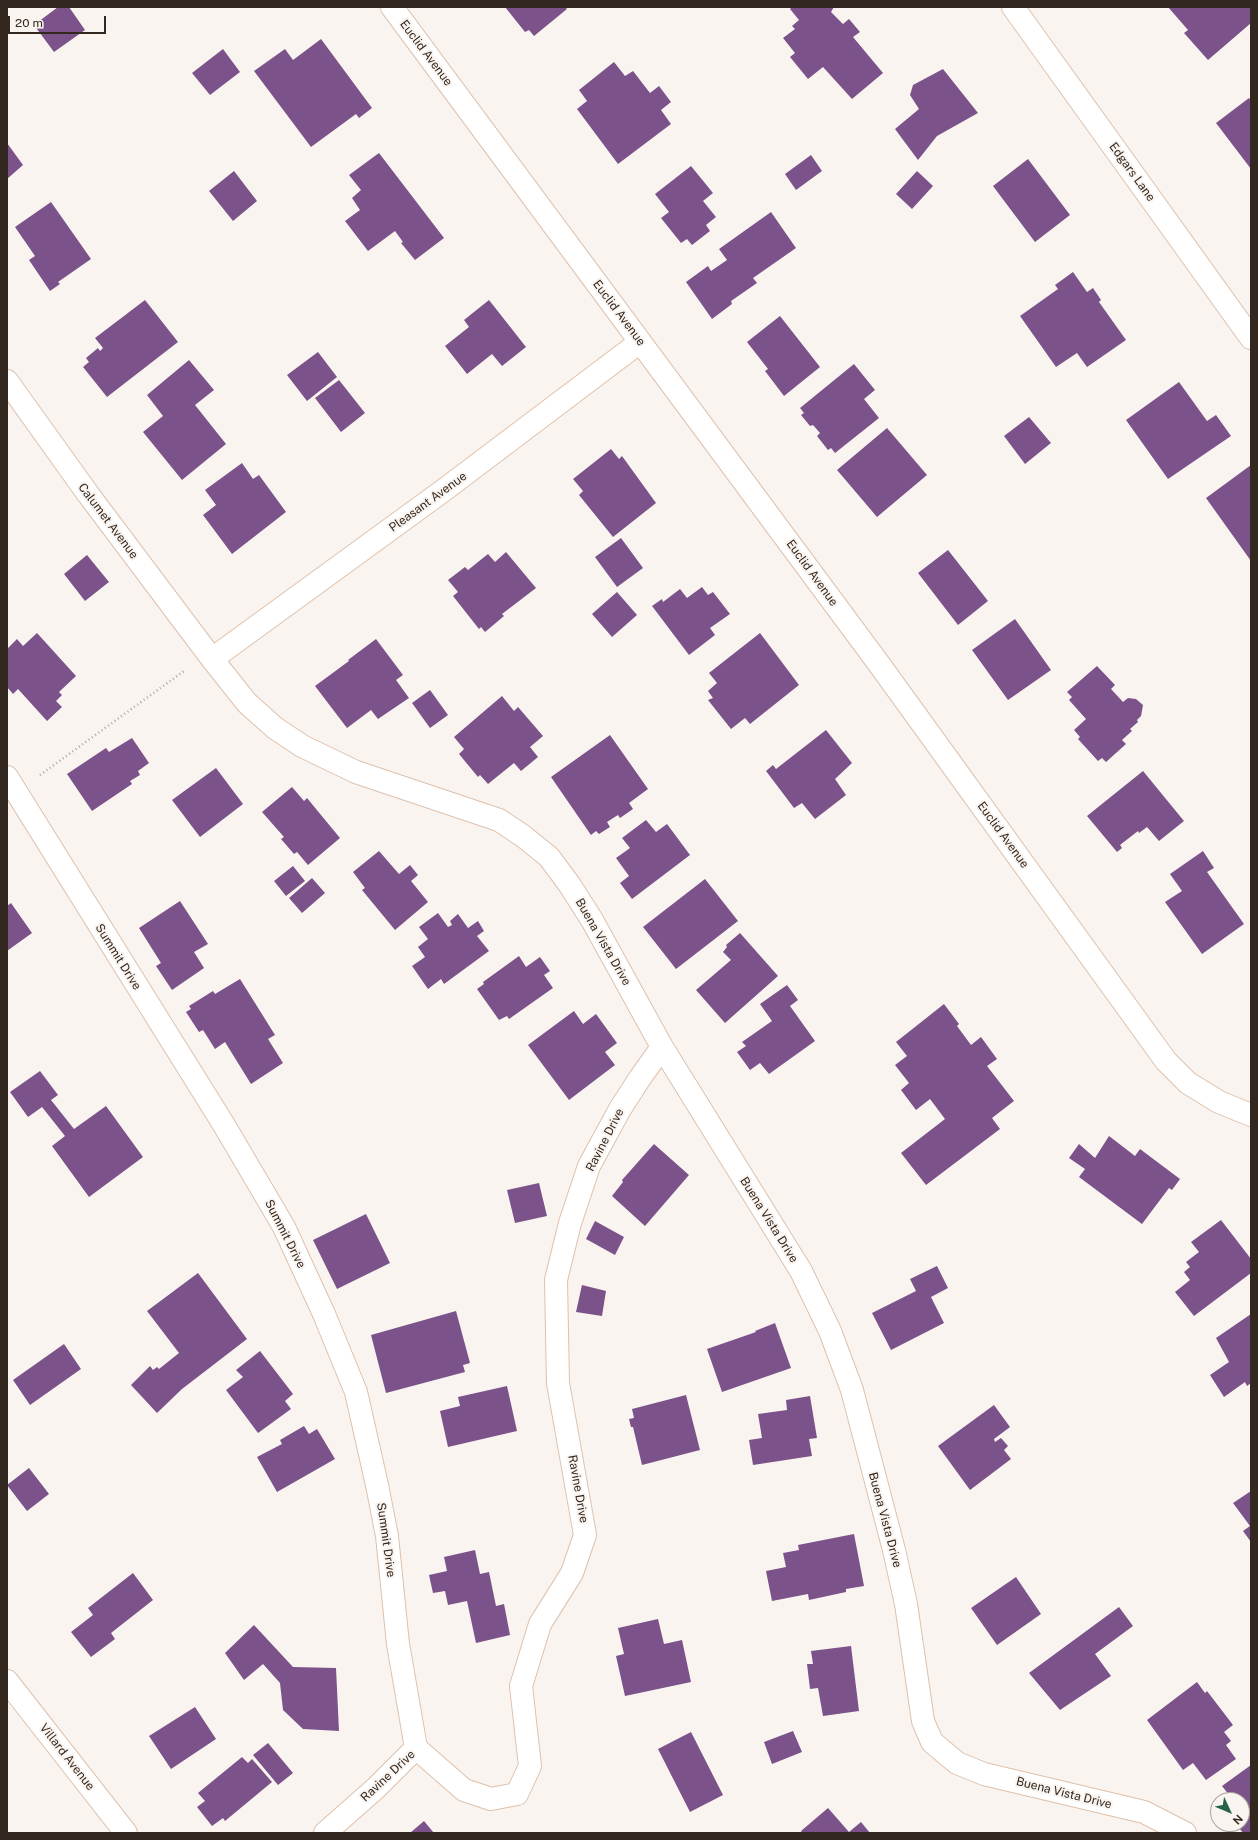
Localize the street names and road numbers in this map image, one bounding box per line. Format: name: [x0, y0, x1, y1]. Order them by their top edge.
street label: Euclid Avenue: [397, 17, 455, 89]
street label: Edgars Lane: [1106, 140, 1158, 204]
street label: Euclid Avenue: [590, 277, 648, 349]
street label: Pleasant Avenue: [386, 469, 470, 535]
street label: Calumet Avenue: [75, 480, 141, 562]
street label: Euclid Avenue: [783, 537, 841, 609]
street label: Euclid Avenue: [974, 799, 1032, 871]
street label: Buena Vista Drive: [572, 896, 634, 988]
street label: Summit Drive: [92, 921, 144, 993]
street label: Ravine Drive: [583, 1106, 627, 1174]
street label: Buena Vista Drive: [737, 1175, 801, 1265]
street label: Summit Drive: [262, 1197, 308, 1271]
street label: Ravine Drive: [565, 1454, 591, 1524]
street label: Buena Vista Drive: [865, 1471, 905, 1569]
street label: Summit Drive: [374, 1502, 398, 1578]
street label: Villard Avenue: [36, 1721, 98, 1793]
street label: Ravine Drive: [358, 1747, 418, 1805]
street label: Buena Vista Drive: [1015, 1774, 1113, 1812]

